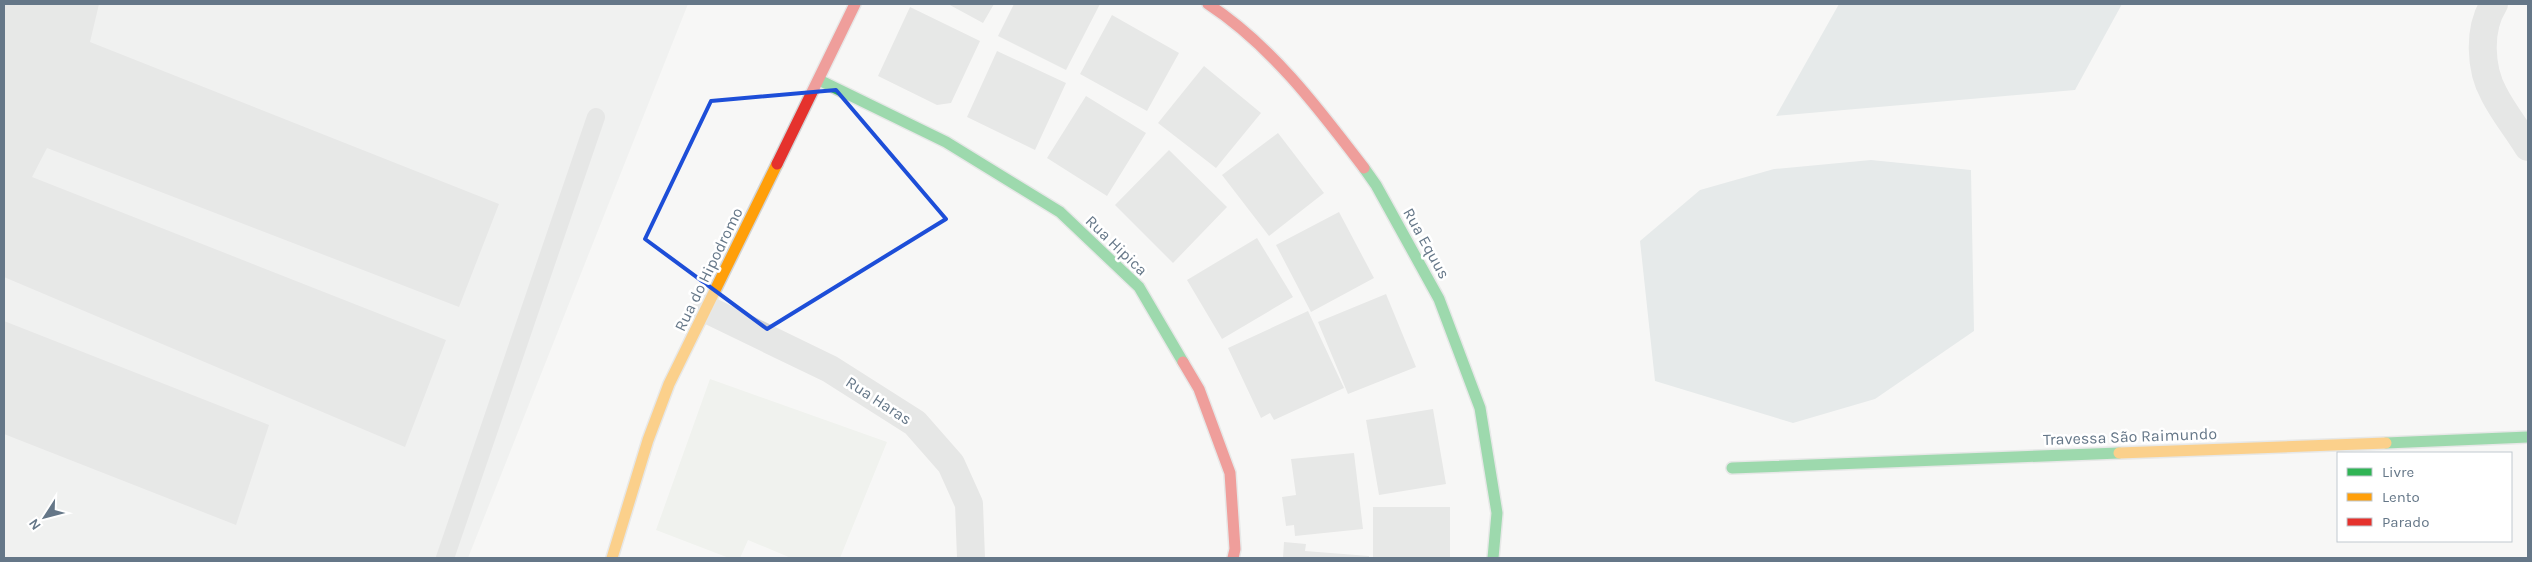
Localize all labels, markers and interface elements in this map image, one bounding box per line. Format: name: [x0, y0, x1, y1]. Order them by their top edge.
street label: Rua do Hipodromo: [670, 204, 747, 334]
street label: Rua Equus: [1399, 204, 1454, 282]
street label: Rua Hipica: [1082, 211, 1152, 280]
street label: Rua Haras: [842, 372, 915, 429]
street label: Travessa São Raimundo: [2043, 424, 2217, 449]
legend: [2337, 452, 2512, 542]
text: Livre: [2382, 463, 2414, 481]
text: Lento: [2382, 488, 2420, 506]
north arrow: [20, 492, 70, 542]
text: Parado: [2382, 513, 2429, 531]
text: N: [25, 515, 45, 533]

